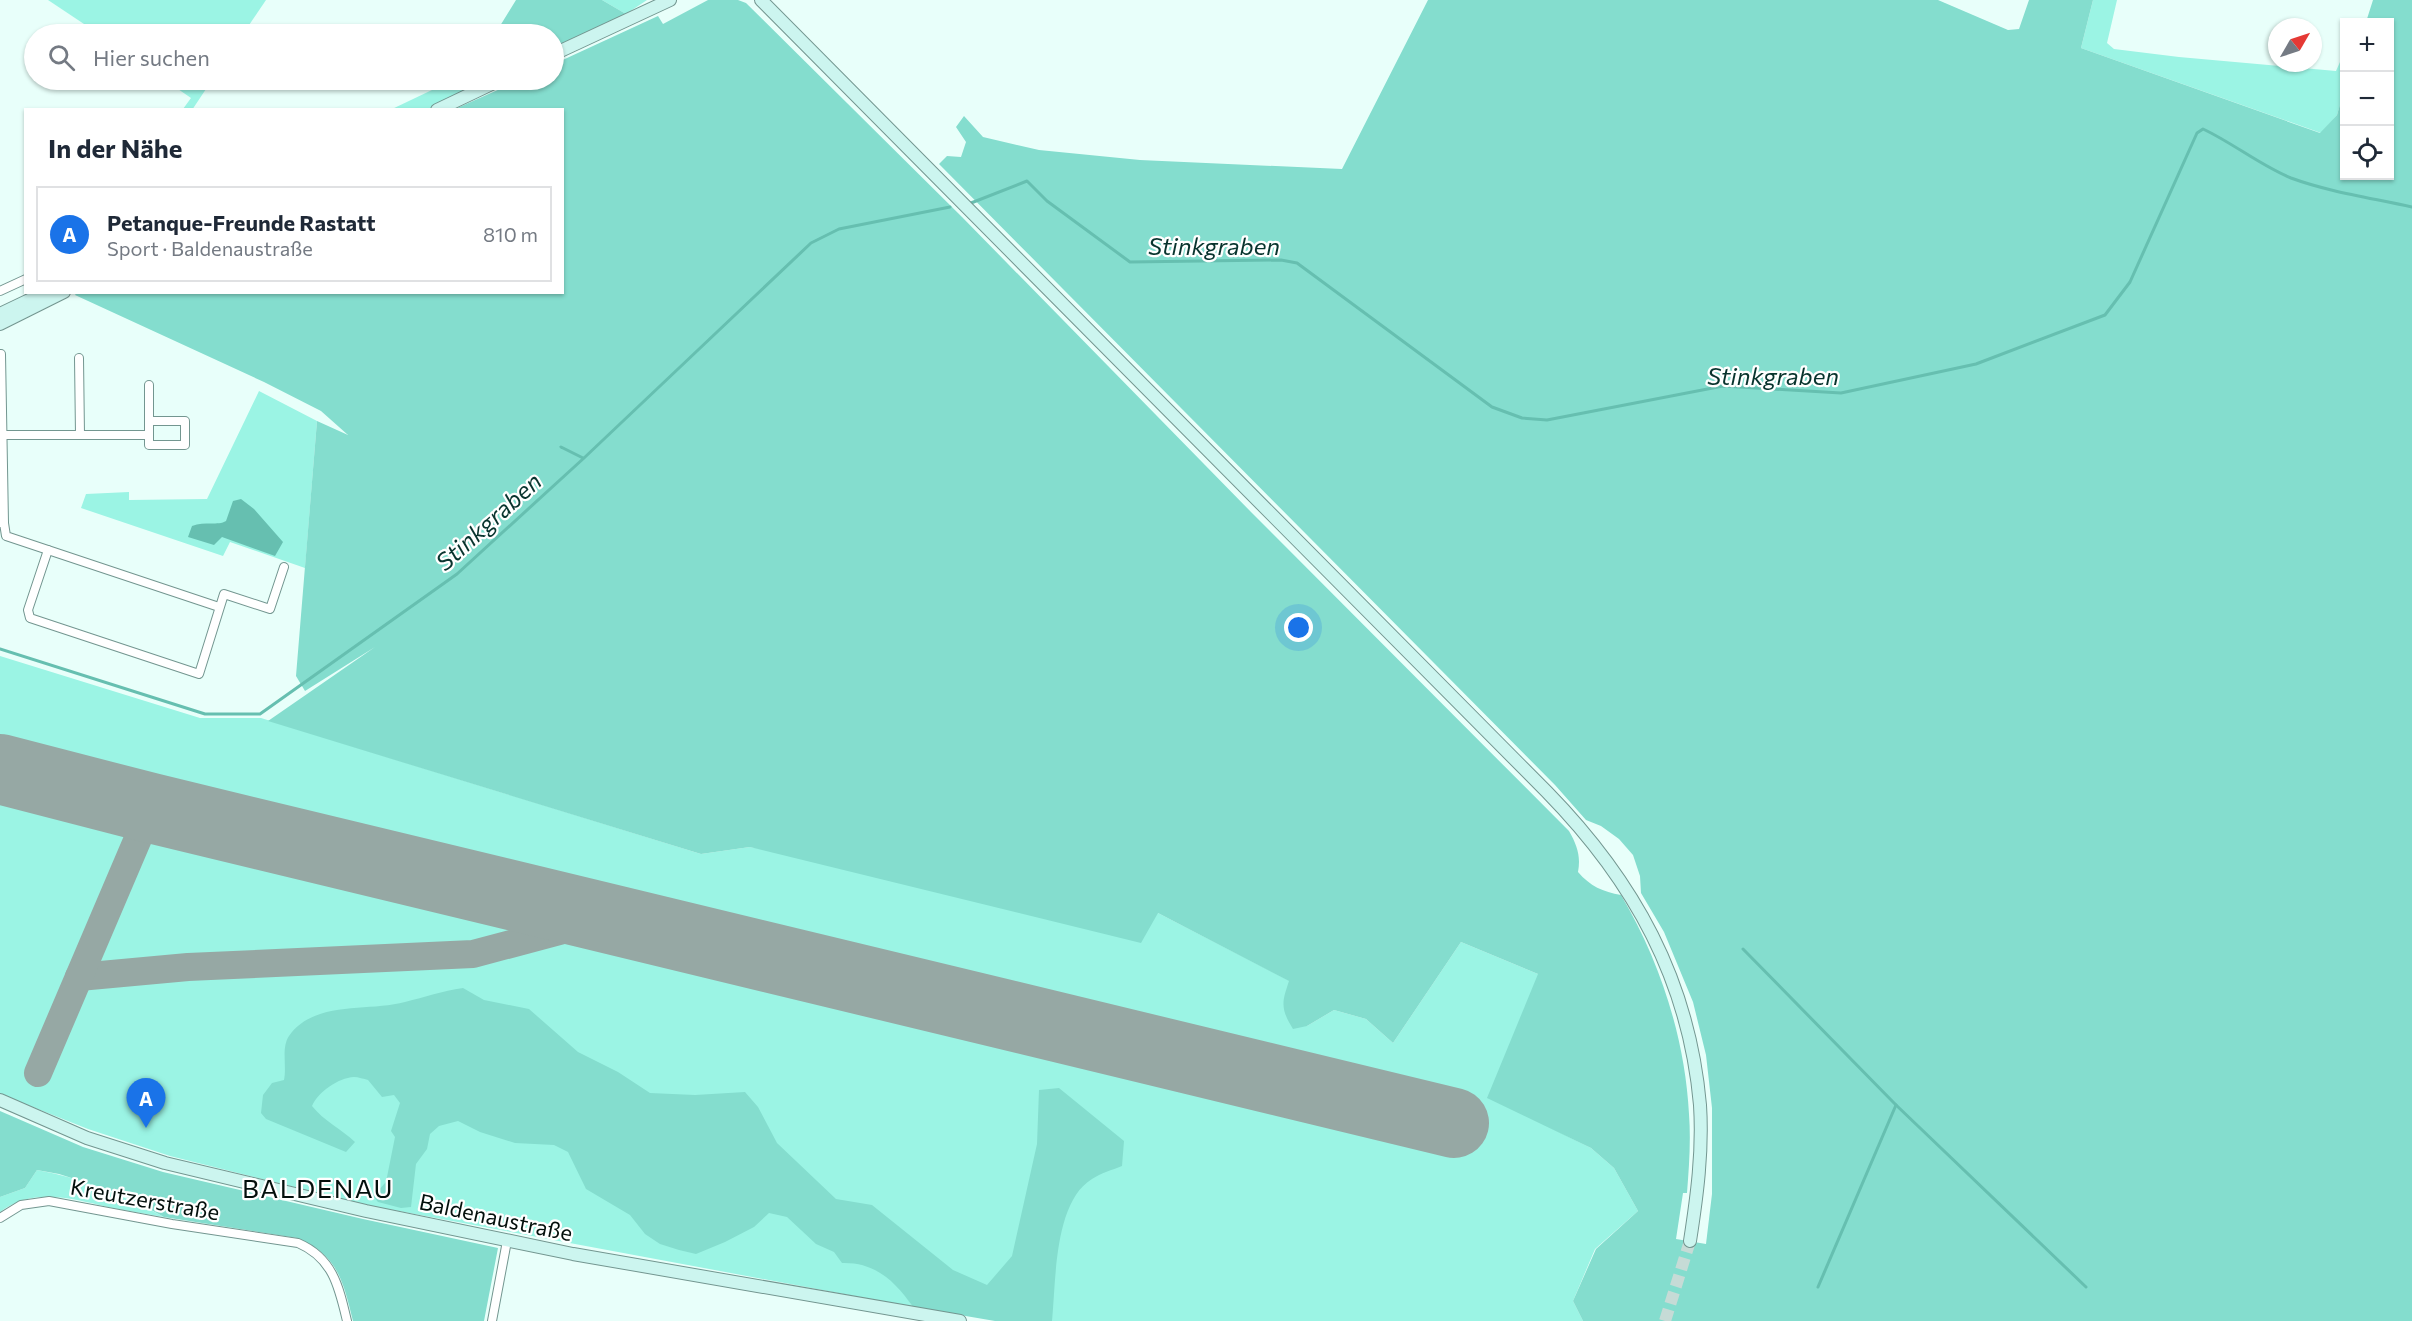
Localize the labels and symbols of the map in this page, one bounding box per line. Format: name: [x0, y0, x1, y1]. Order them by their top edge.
north arrow: [2268, 18, 2322, 72]
water label: Stinkgraben: [1148, 231, 1280, 260]
water label: Stinkgraben: [1707, 361, 1839, 390]
water label: Stinkgraben: [429, 466, 547, 576]
your location: [1284, 613, 1313, 642]
pin: A: [126, 1078, 166, 1128]
district label: BALDENAU: [242, 1172, 394, 1203]
street label: Kreutzerstraße: [68, 1173, 222, 1225]
street label: Baldenaustraße: [417, 1188, 575, 1246]

